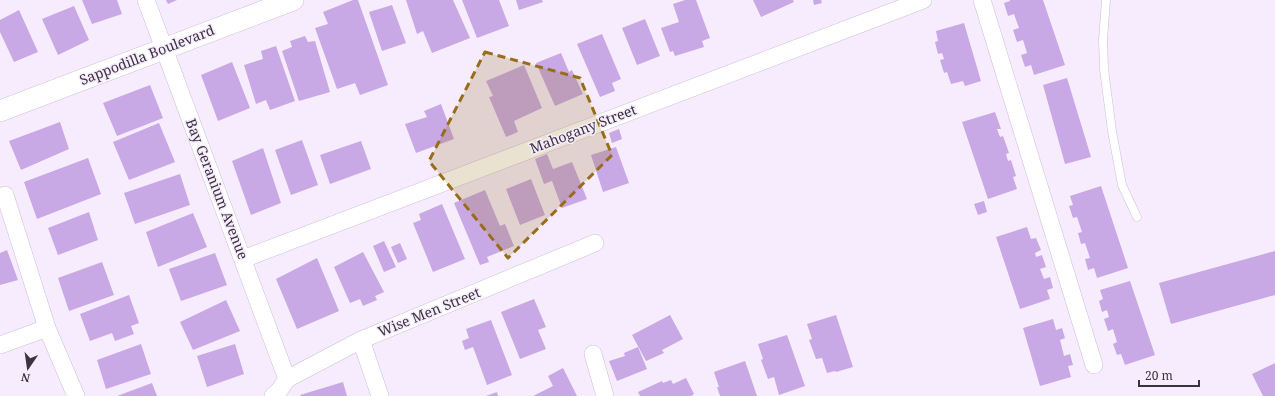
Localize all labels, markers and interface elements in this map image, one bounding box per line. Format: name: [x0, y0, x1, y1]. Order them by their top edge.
street label: Sappodilla Boulevard: [77, 20, 217, 89]
street label: Mahogany Street: [527, 99, 639, 158]
street label: Bay Geranium Avenue: [182, 116, 253, 262]
street label: Wise Men Street: [375, 282, 483, 341]
north arrow: [8, 348, 48, 388]
scale bar: [1139, 362, 1199, 388]
text: 20 m: [1145, 367, 1173, 384]
text: N: [19, 370, 32, 387]

